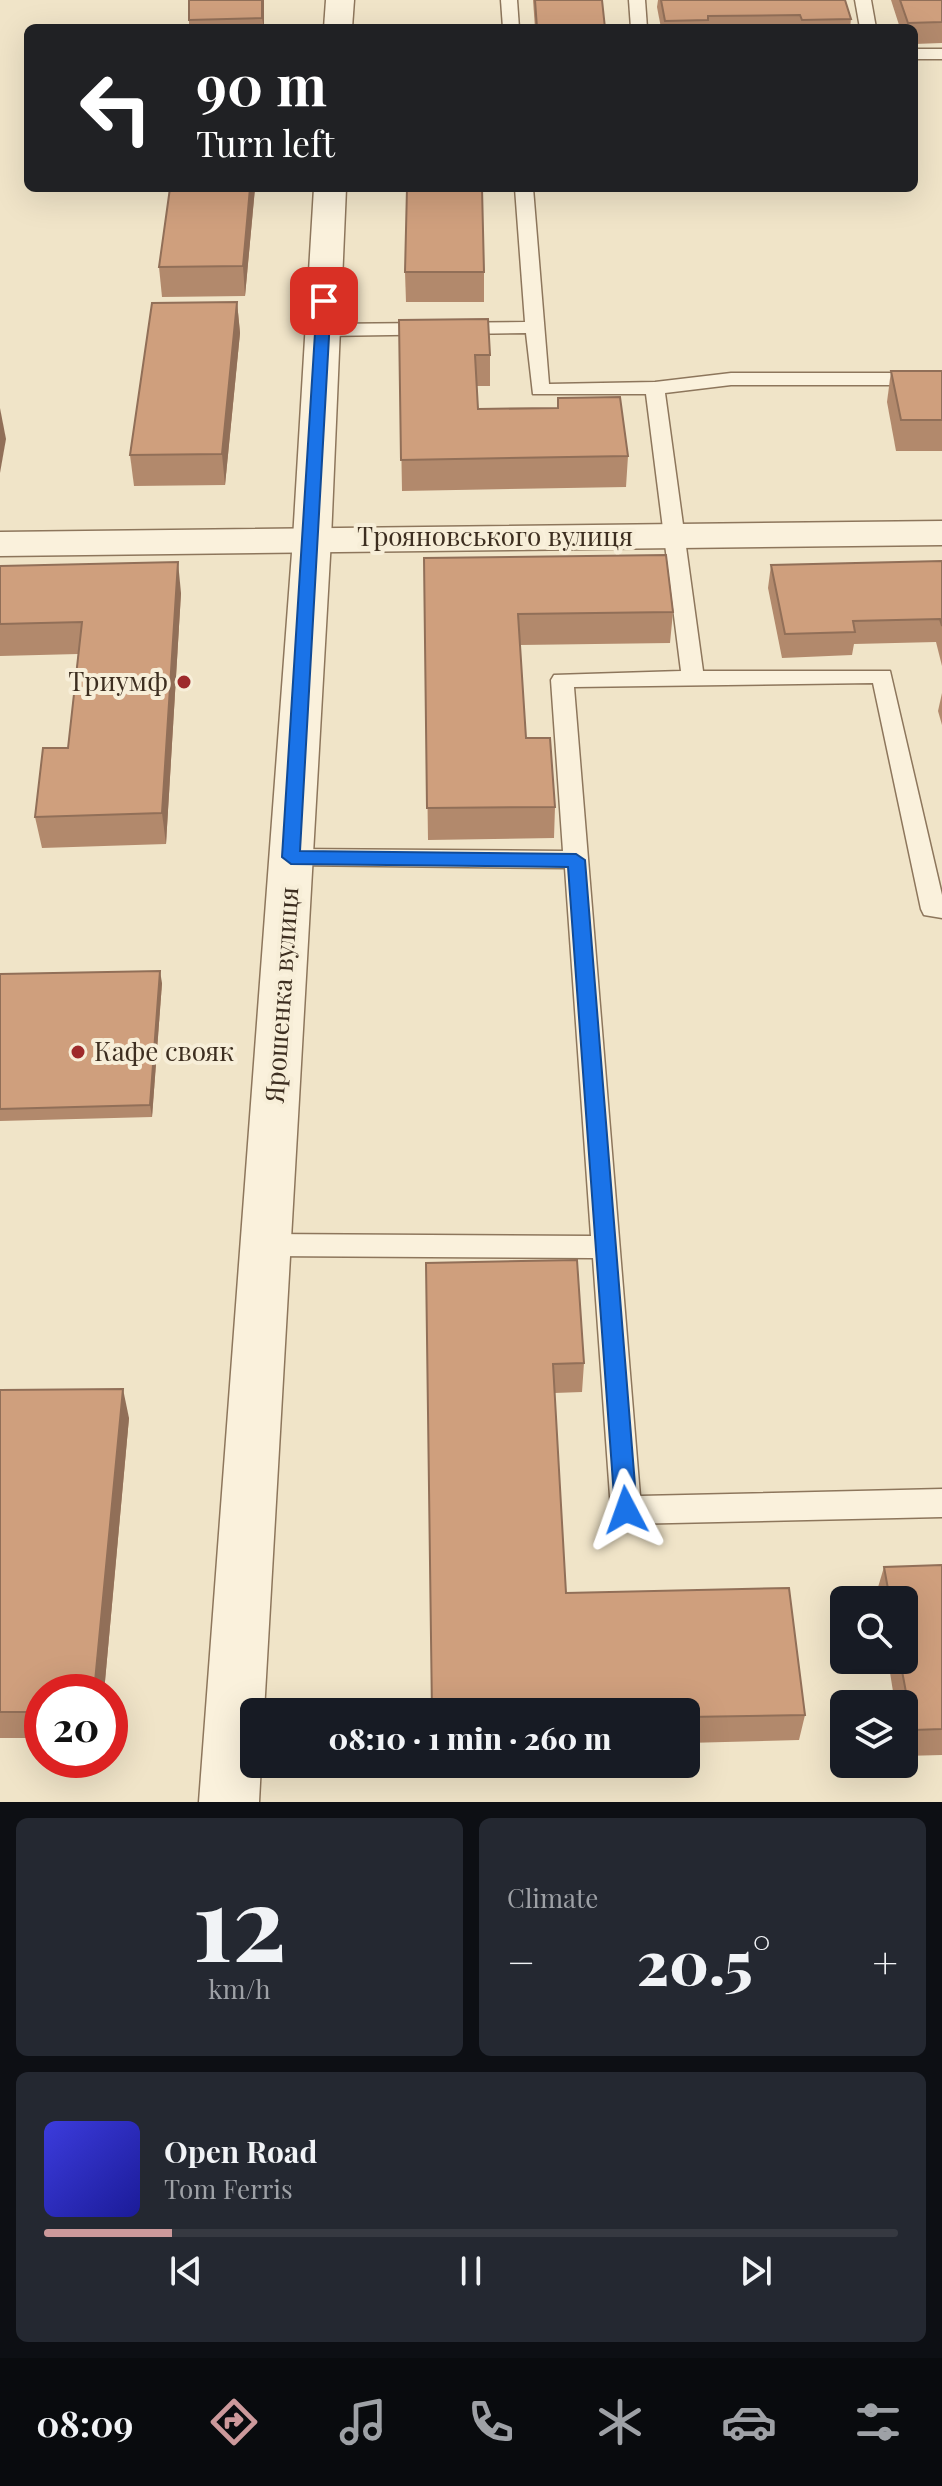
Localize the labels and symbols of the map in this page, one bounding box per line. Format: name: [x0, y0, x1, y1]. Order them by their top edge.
pin: [290, 267, 358, 335]
street label: Трояновського вулиця: [357, 518, 633, 553]
place label: Триумф: [68, 663, 168, 698]
marker: Триумф: [175, 673, 193, 691]
street label: Ярошенка вулиця: [255, 886, 306, 1105]
place label: Кафе свояк: [94, 1033, 234, 1068]
marker: Кафе свояк: [69, 1043, 87, 1061]
position arrow: [584, 1468, 668, 1552]
speed limit sign: 20: [24, 1674, 128, 1778]

